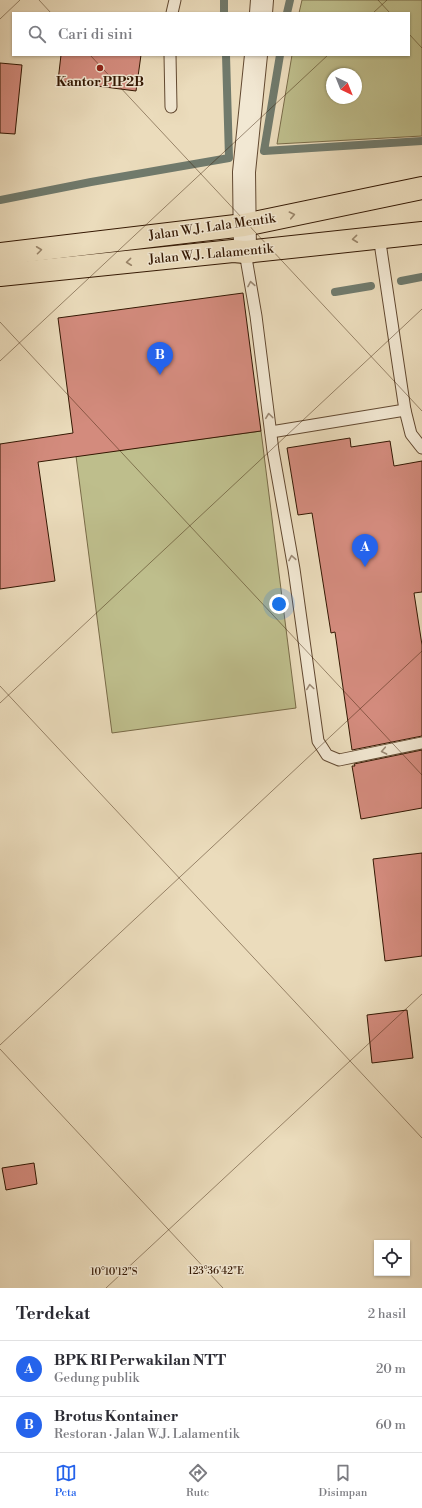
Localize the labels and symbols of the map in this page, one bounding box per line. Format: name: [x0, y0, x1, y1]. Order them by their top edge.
marker: Kantor PIP2B: [95, 63, 105, 73]
north arrow: [326, 68, 362, 104]
place label: Kantor PIP2B: [56, 74, 144, 90]
street label: Jalan W.J. Lala Mentik: [147, 210, 278, 244]
one-way arrow: [289, 212, 295, 220]
one-way arrow: [352, 234, 358, 243]
street label: Jalan W.J. Lalamentik: [147, 240, 275, 268]
one-way arrow: [36, 245, 42, 254]
one-way arrow: [126, 257, 132, 266]
one-way arrow: [247, 281, 255, 287]
pin: B: [147, 342, 173, 375]
one-way arrow: [265, 413, 274, 419]
pin: A: [352, 534, 378, 567]
one-way arrow: [288, 555, 297, 561]
your location: [269, 594, 289, 614]
one-way arrow: [306, 684, 315, 690]
one-way arrow: [381, 746, 387, 755]
text: 123°36'42"E: [188, 1265, 244, 1277]
text: 10°10'12"S: [90, 1266, 138, 1278]

